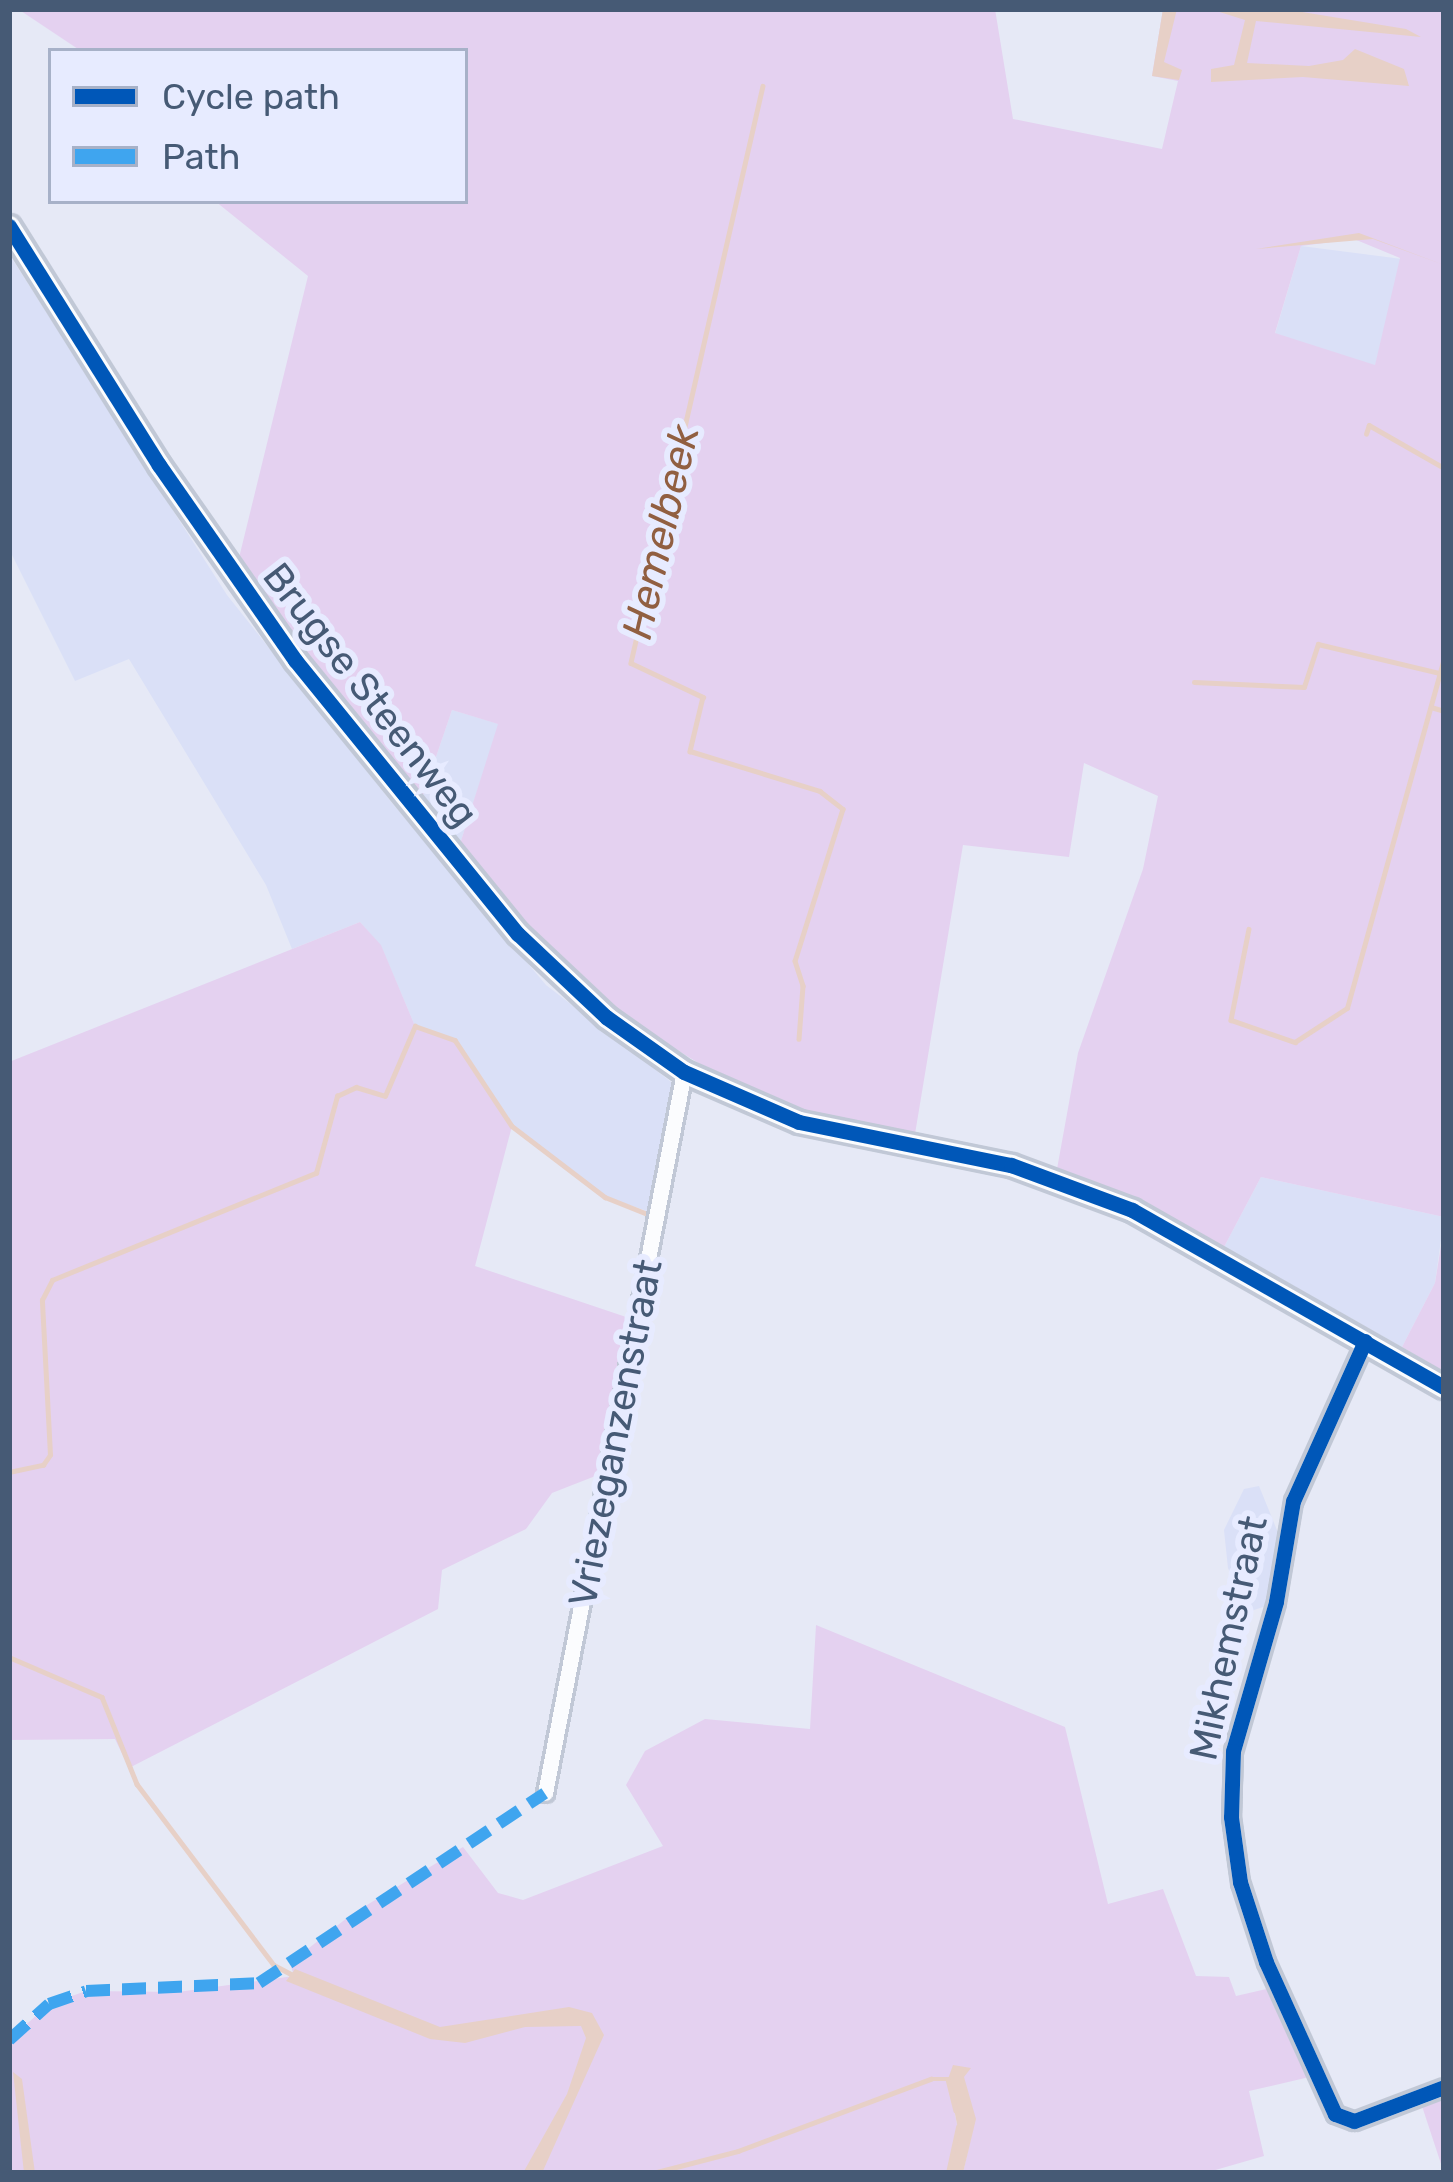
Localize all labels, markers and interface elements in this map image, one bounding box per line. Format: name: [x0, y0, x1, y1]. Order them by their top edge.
legend: [48, 48, 468, 204]
text: Cycle path: [162, 75, 340, 118]
text: Path: [162, 135, 240, 178]
water label: Hemelbeek: [612, 420, 710, 644]
street label: Brugse Steenweg: [253, 554, 487, 836]
street label: Vriezeganzenstraat: [559, 1255, 673, 1611]
street label: Mikhemstraat: [1180, 1512, 1278, 1764]

